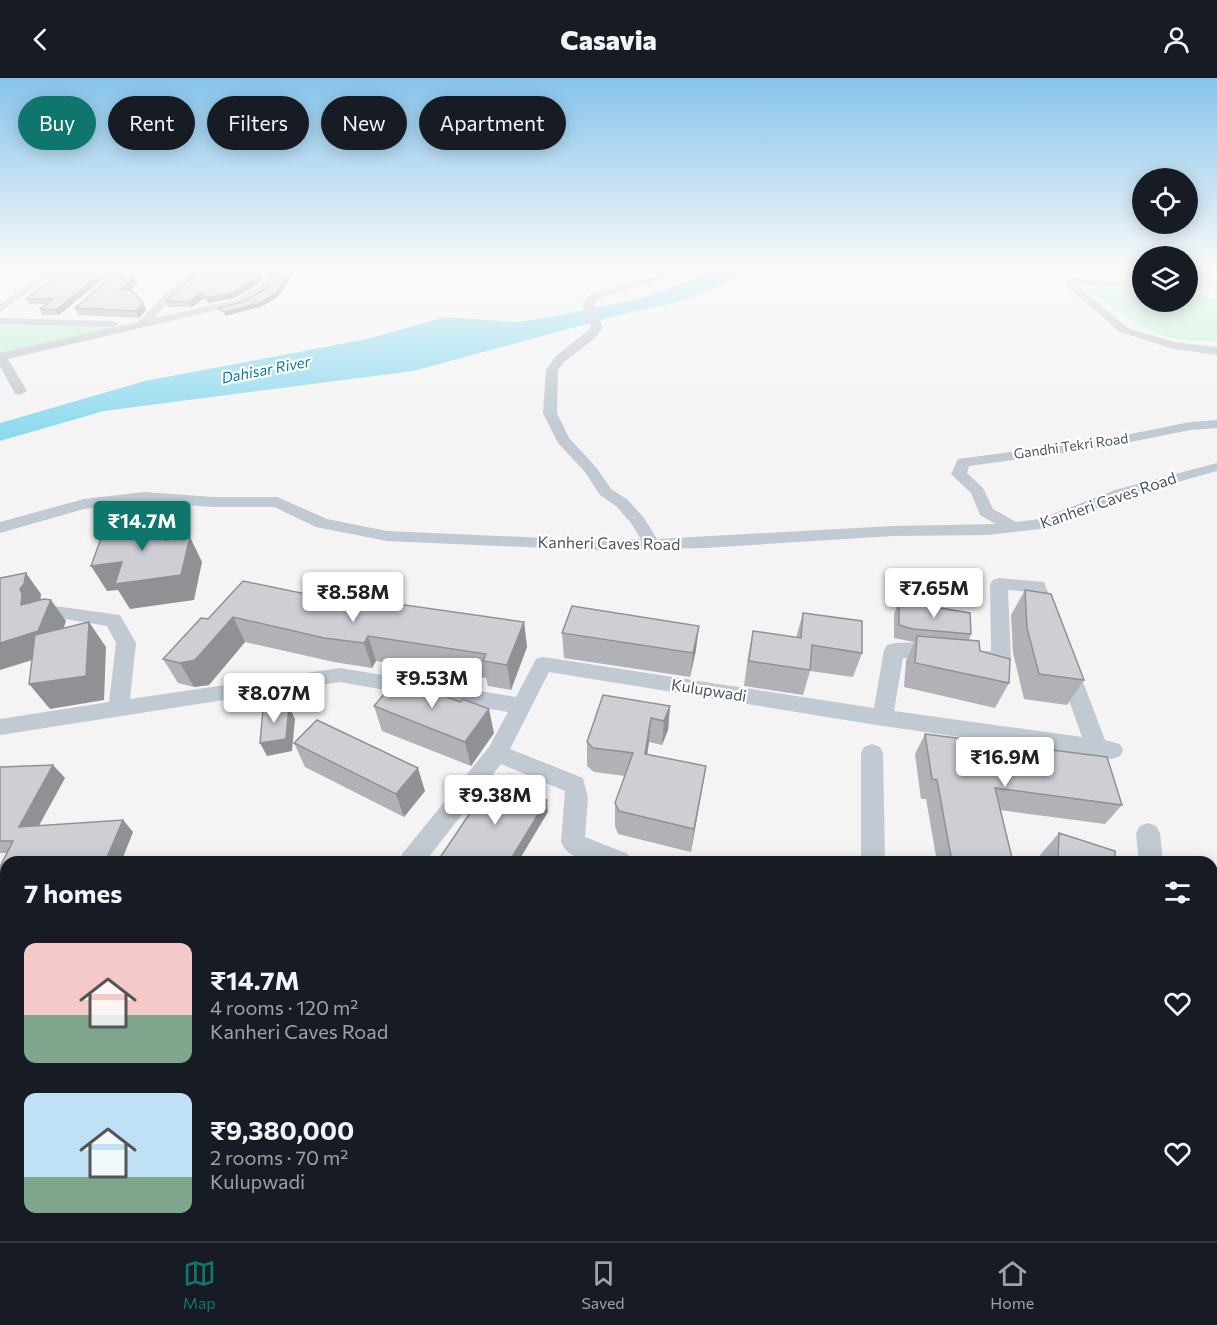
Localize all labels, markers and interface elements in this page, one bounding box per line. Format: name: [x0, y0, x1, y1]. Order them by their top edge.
icon: back: [24, 23, 57, 56]
text: Casavia: [560, 23, 657, 56]
icon: person: [1160, 23, 1193, 56]
chip: Buy: [18, 96, 96, 150]
chip: Rent: [108, 96, 195, 150]
chip: Filters: [207, 96, 309, 150]
chip: New: [321, 96, 407, 150]
chip: Apartment: [419, 96, 566, 150]
map controls: [1132, 168, 1198, 312]
button: locate: [1132, 168, 1198, 234]
button: layers: [1132, 246, 1198, 312]
water label: Dahisar River: [220, 351, 313, 386]
street label: Gandhi Tekri Road: [1013, 429, 1129, 462]
street label: Kanheri Caves Road: [1037, 467, 1178, 532]
pin: ₹14.7M: [93, 501, 191, 552]
text: ₹14.7M: [108, 508, 176, 532]
street label: Kanheri Caves Road: [538, 532, 680, 553]
pin: ₹7.65M: [885, 568, 983, 619]
pin: ₹8.58M: [304, 572, 402, 623]
text: ₹7.65M: [899, 575, 969, 599]
text: ₹8.58M: [316, 579, 390, 603]
pin: ₹9.53M: [383, 658, 481, 709]
text: ₹9.53M: [396, 665, 468, 689]
pin: ₹8.07M: [225, 673, 323, 724]
street label: Kulupwadi: [670, 674, 748, 705]
text: ₹8.07M: [238, 680, 310, 704]
pin: ₹16.9M: [956, 737, 1054, 788]
text: ₹16.9M: [970, 744, 1040, 768]
pin: ₹9.38M: [446, 775, 544, 826]
text: ₹9.38M: [458, 782, 532, 806]
icon: filters: [1161, 876, 1194, 909]
text: 7 homes: [24, 877, 122, 908]
text: ₹14.7M: [210, 964, 300, 995]
icon: home: [72, 967, 144, 1039]
icon: heart: [1161, 987, 1194, 1020]
text: 4 rooms · 120 m²: [210, 995, 358, 1019]
text: Kanheri Caves Road: [210, 1019, 388, 1043]
text: ₹9,380,000: [210, 1114, 354, 1145]
icon: home: [72, 1117, 144, 1189]
icon: heart: [1161, 1137, 1194, 1170]
text: 2 rooms · 70 m²: [210, 1145, 348, 1169]
text: Kulupwadi: [210, 1169, 305, 1193]
tab: Map: [183, 1257, 216, 1312]
tab: Saved: [581, 1257, 625, 1312]
tab: Home: [990, 1257, 1034, 1312]

